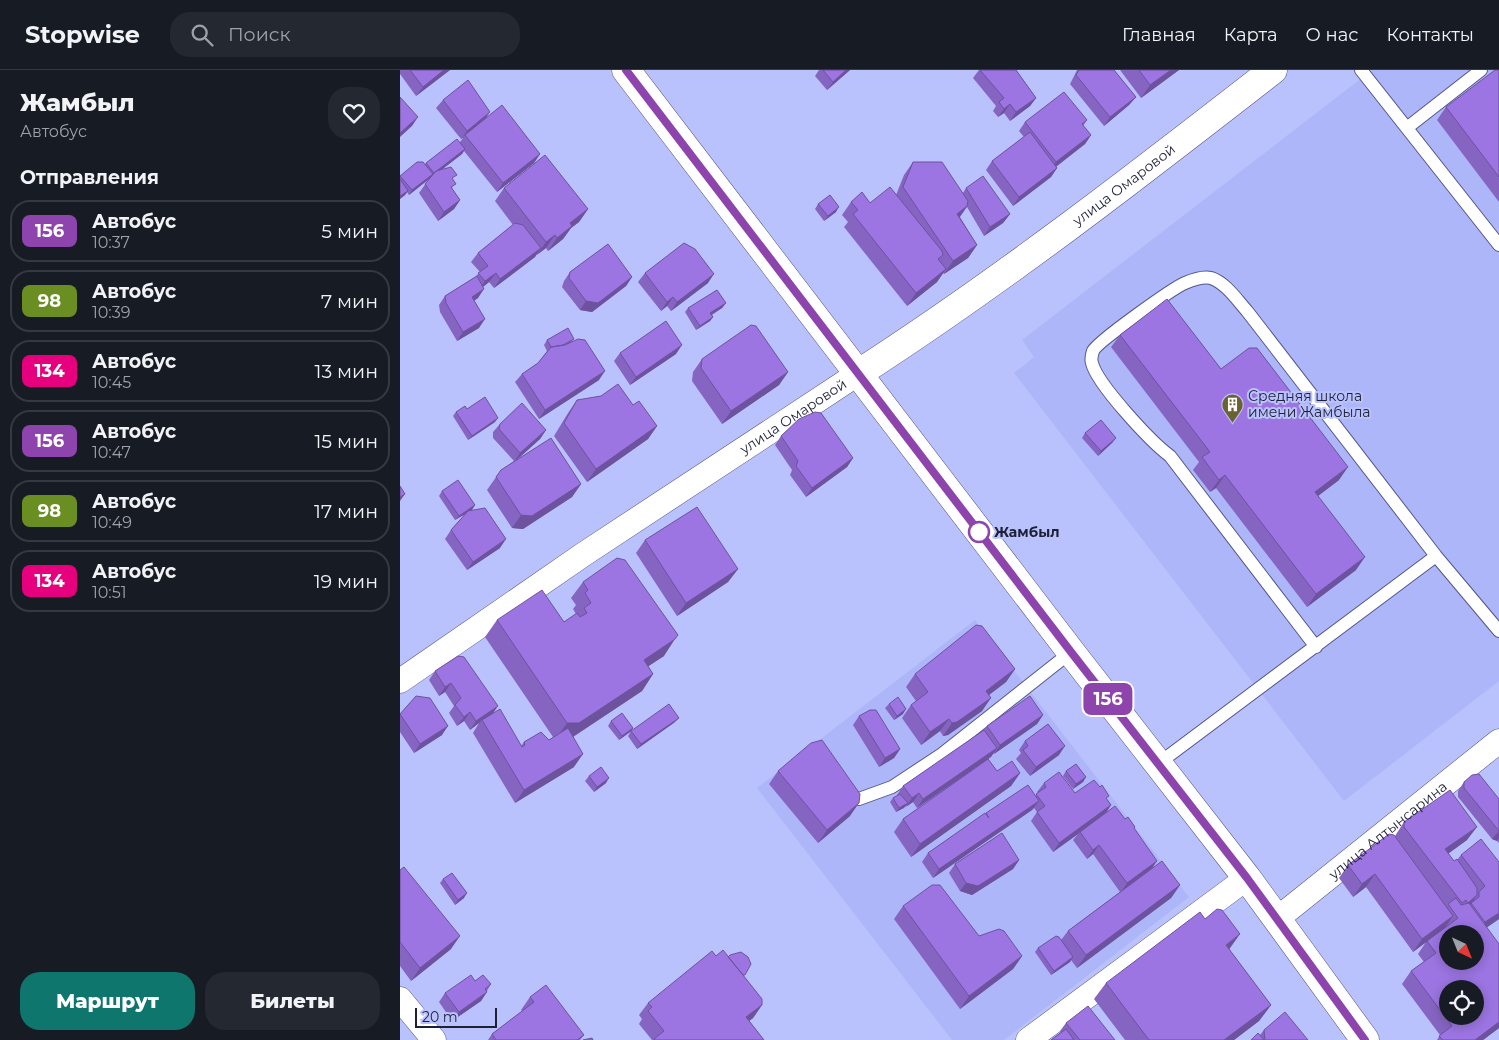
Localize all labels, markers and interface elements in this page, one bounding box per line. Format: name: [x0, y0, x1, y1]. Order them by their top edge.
search box: [170, 12, 520, 57]
text: Stopwise: [25, 20, 140, 49]
icon: search: [188, 21, 216, 49]
text: Поиск: [228, 23, 290, 46]
text: Главная: [1122, 24, 1196, 46]
text: Карта: [1224, 24, 1278, 46]
text: О нас: [1306, 24, 1358, 46]
text: Контакты: [1386, 24, 1474, 46]
button: heart: [328, 87, 380, 139]
text: Жамбыл: [20, 88, 135, 117]
text: Автобус: [20, 122, 87, 141]
street label: улица Омаровой: [1068, 140, 1179, 230]
text: Отправления: [20, 166, 159, 189]
text: Автобус: [92, 210, 176, 233]
text: 156: [35, 220, 64, 242]
text: 5 мин: [321, 220, 378, 243]
text: 10:37: [92, 233, 130, 252]
text: Автобус: [92, 280, 176, 303]
text: 98: [38, 290, 61, 312]
text: 7 мин: [321, 290, 378, 313]
text: 10:39: [92, 303, 131, 322]
text: Автобус: [92, 350, 176, 373]
text: 134: [34, 360, 65, 382]
text: 13 мин: [315, 360, 378, 383]
text: 10:45: [92, 373, 131, 392]
street label: улица Омаровой: [736, 375, 850, 459]
place label: Средняя школа имени Жамбыла: [1248, 387, 1370, 421]
building icon: Средняя школа имени Жамбыла: [1220, 392, 1244, 423]
text: Автобус: [92, 420, 176, 443]
text: 156: [35, 430, 64, 452]
text: 15 мин: [315, 430, 378, 453]
text: 10:47: [92, 443, 131, 462]
text: Автобус: [92, 490, 176, 513]
text: 98: [38, 500, 61, 522]
text: 17 мин: [314, 500, 378, 523]
text: 10:49: [92, 513, 132, 532]
marker: Жамбыл: [968, 521, 990, 543]
place label: Жамбыл: [994, 523, 1060, 541]
text: Автобус: [92, 560, 176, 583]
text: 134: [34, 570, 65, 592]
text: 19 мин: [314, 570, 378, 593]
text: 10:51: [92, 583, 127, 602]
line badge: 156: [1079, 683, 1137, 715]
text: 156: [1093, 688, 1123, 710]
street label: улица Алтынсарина: [1324, 777, 1451, 884]
north arrow: [1439, 925, 1484, 970]
map controls: [1439, 925, 1484, 1025]
button: Маршрут: [20, 972, 195, 1030]
button: Билеты: [205, 972, 380, 1030]
button: locate: [1439, 980, 1484, 1025]
scale bar: [415, 1005, 498, 1028]
text: 20 m: [422, 1008, 458, 1026]

